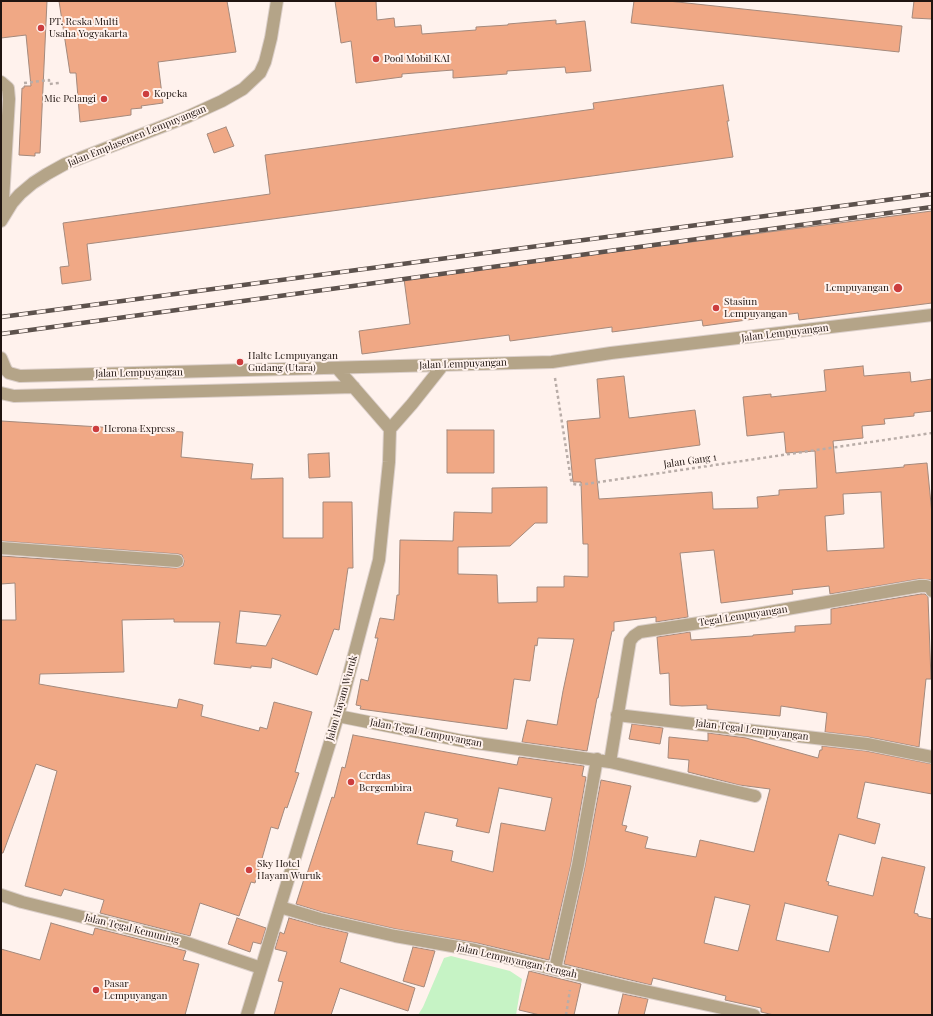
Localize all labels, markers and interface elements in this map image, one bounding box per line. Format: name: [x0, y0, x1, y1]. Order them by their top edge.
place label: PT. Reska Multi Usaha Yogyakarta: [49, 16, 128, 40]
marker: PT. Reska Multi Usaha Yogyakarta: [36, 23, 46, 33]
place label: Pool Mobil KAI: [384, 53, 450, 65]
marker: Pool Mobil KAI: [371, 54, 381, 64]
place label: Kopeka: [154, 88, 187, 100]
marker: Kopeka: [141, 89, 151, 99]
place label: Mie Pelangi: [44, 93, 96, 105]
marker: Mie Pelangi: [99, 94, 109, 104]
street label: Jalan Emplasemen Lempuyangan: [66, 103, 208, 169]
place label: Lempuyangan: [826, 282, 889, 294]
marker: Lempuyangan: [892, 282, 904, 294]
place label: Stasiun Lempuyangan: [724, 296, 787, 320]
marker: Stasiun Lempuyangan: [711, 303, 721, 313]
street label: Jalan Lempuyangan: [741, 322, 829, 344]
place label: Halte Lempuyangan Gudang (Utara): [248, 350, 338, 374]
street label: Jalan Lempuyangan: [419, 356, 507, 372]
marker: Halte Lempuyangan Gudang (Utara): [235, 357, 245, 367]
street label: Jalan Lempuyangan: [95, 366, 183, 380]
place label: Herona Express: [104, 423, 175, 435]
marker: Herona Express: [91, 424, 101, 434]
street label: Jalan Gang 1: [663, 451, 717, 471]
street label: Tegal Lempuyangan: [698, 603, 788, 629]
street label: Jalan Hayam Wuruk: [324, 654, 360, 742]
street label: Jalan Tegal Lempuyangan: [369, 716, 483, 750]
street label: Jalan Tegal Lempuyangan: [695, 717, 809, 743]
place label: Cerdas Bergembira: [359, 770, 412, 794]
marker: Cerdas Bergembira: [346, 777, 356, 787]
place label: Sky Hotel Hayam Wuruk: [257, 858, 321, 882]
marker: Sky Hotel Hayam Wuruk: [244, 865, 254, 875]
street label: Jalan Tegal Kemuning: [83, 911, 181, 947]
street label: Jalan Lempuyangan Tengah: [456, 941, 578, 981]
place label: Pasar Lempuyangan: [104, 978, 167, 1002]
marker: Pasar Lempuyangan: [91, 985, 101, 995]

